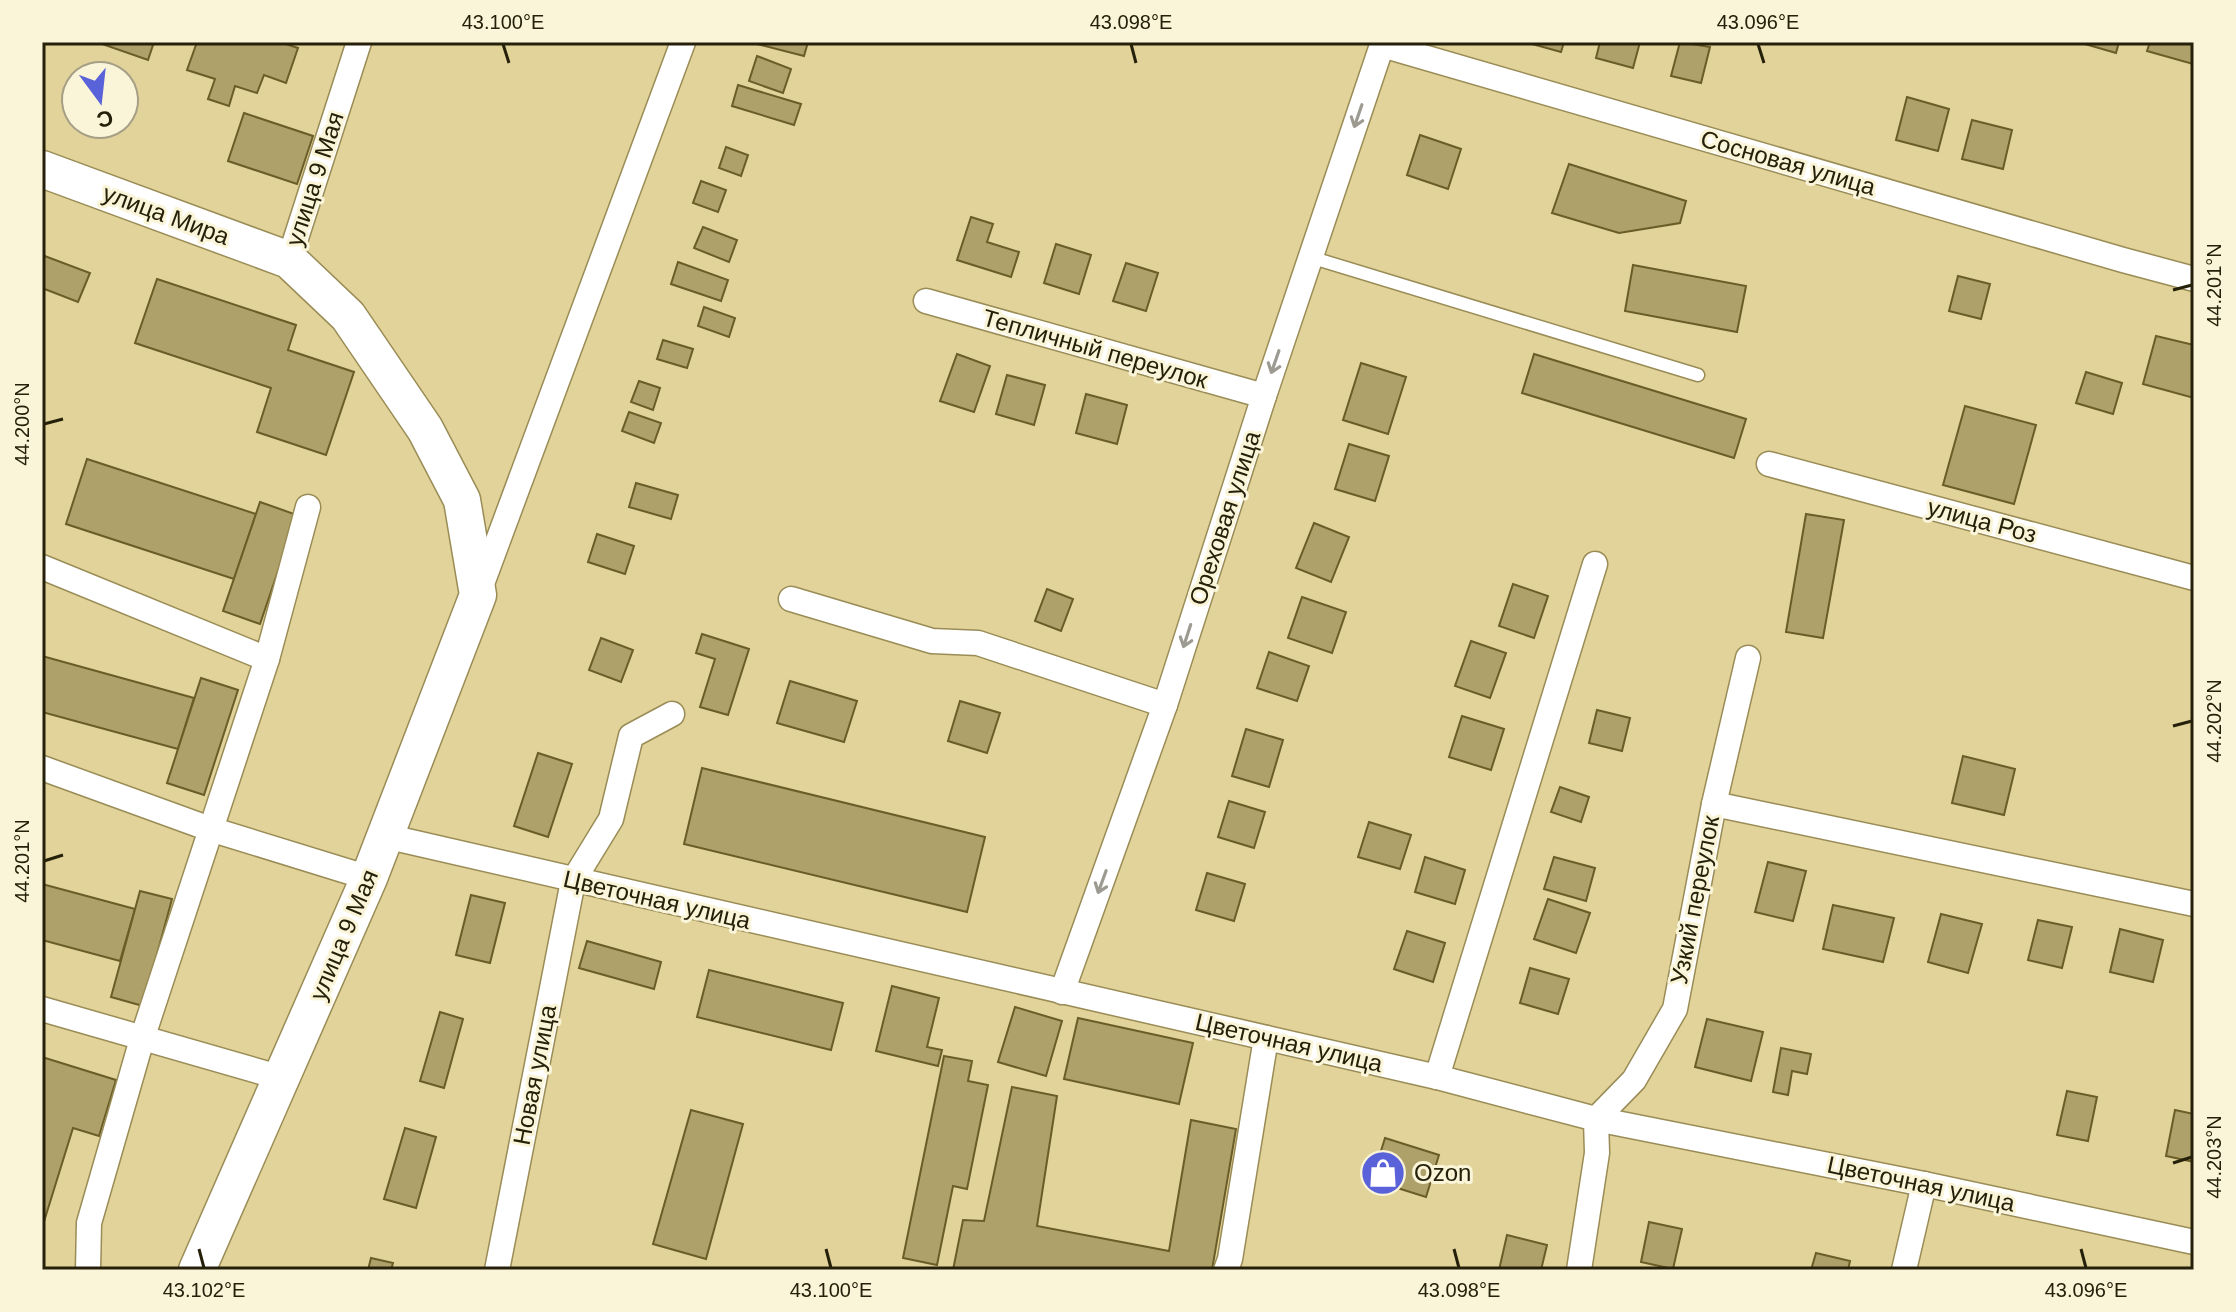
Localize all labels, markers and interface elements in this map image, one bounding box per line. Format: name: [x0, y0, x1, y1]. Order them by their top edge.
text: 43.100°E: [462, 11, 544, 33]
text: 43.098°E: [1090, 11, 1172, 33]
text: 43.096°E: [1717, 11, 1799, 33]
north arrow: [60, 60, 140, 140]
one-way arrow: [1350, 103, 1364, 128]
text: С: [94, 105, 116, 133]
street label: улица 9 Мая: [280, 108, 349, 249]
street label: Сосновая улица: [1698, 125, 1879, 201]
street label: улица Мира: [99, 179, 234, 250]
text: 44.201°N: [2203, 243, 2225, 327]
street label: Тепличный переулок: [980, 303, 1211, 394]
one-way arrow: [1266, 350, 1281, 375]
text: 44.200°N: [11, 382, 33, 466]
street label: Ореховая улица: [1184, 427, 1266, 608]
street label: улица Роз: [1925, 493, 2040, 548]
one-way arrow: [1179, 623, 1194, 649]
text: 44.202°N: [2203, 679, 2225, 763]
street label: Узкий переулок: [1665, 813, 1724, 987]
text: 44.201°N: [11, 819, 33, 903]
street label: улица 9 Мая: [304, 865, 383, 1004]
street label: Цветочная улица: [561, 865, 754, 934]
one-way arrow: [1093, 869, 1108, 894]
street label: Новая улица: [508, 1002, 561, 1147]
street label: Цветочная улица: [1193, 1008, 1386, 1077]
text: 44.203°N: [2203, 1115, 2225, 1199]
shop icon: Ozon: [1359, 1149, 1407, 1197]
street label: Цветочная улица: [1825, 1150, 2018, 1217]
place label: Ozon: [1414, 1159, 1471, 1186]
text: 43.102°E: [163, 1279, 245, 1301]
text: 43.100°E: [790, 1279, 872, 1301]
text: 43.098°E: [1418, 1279, 1500, 1301]
text: 43.096°E: [2045, 1279, 2127, 1301]

